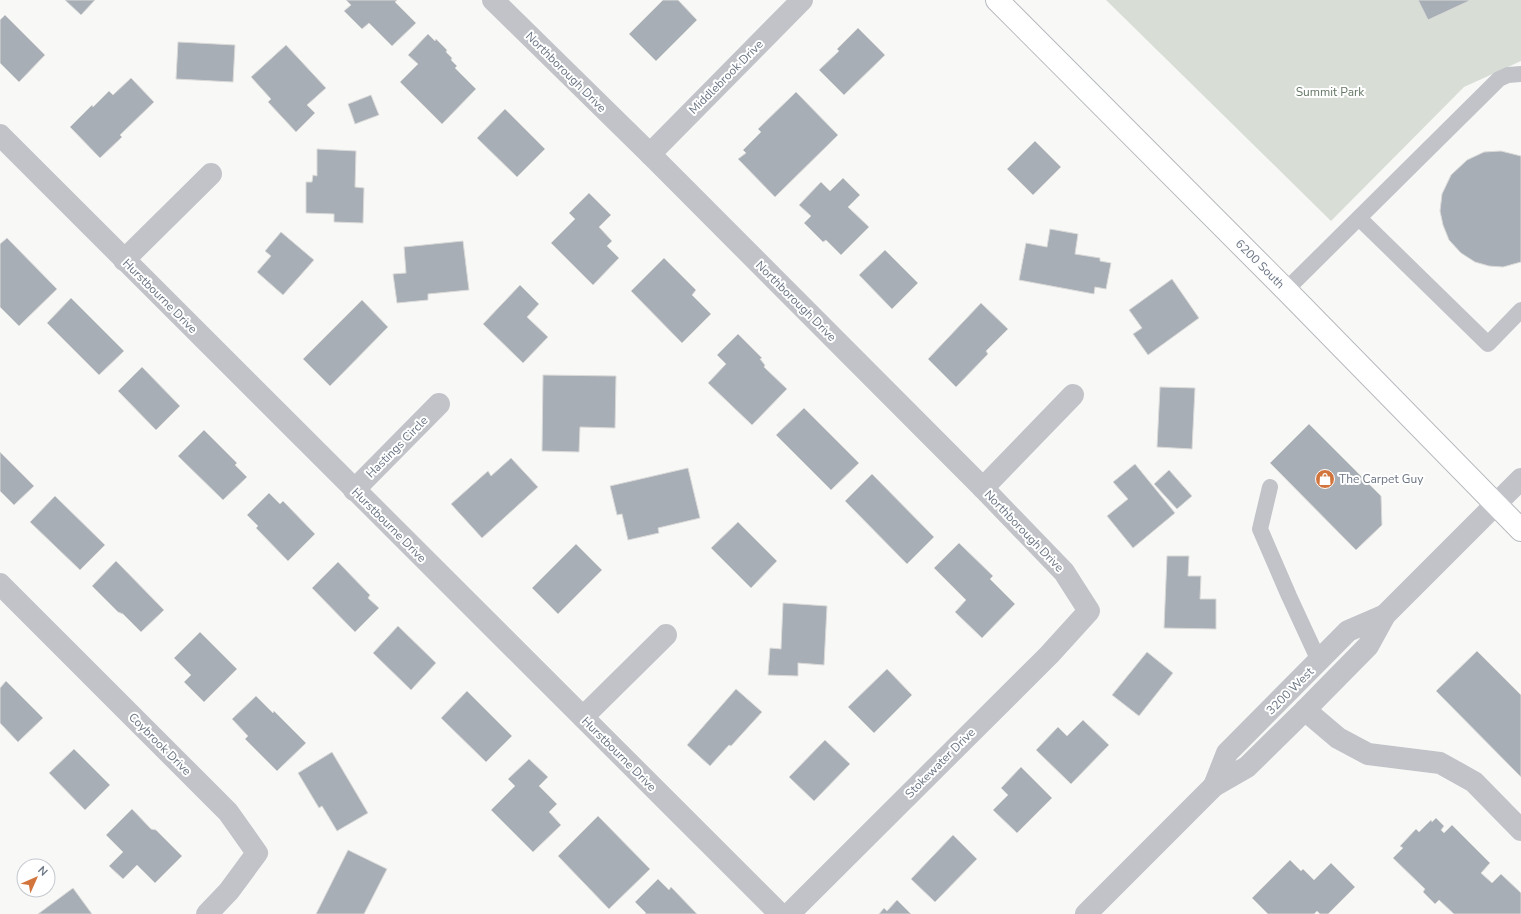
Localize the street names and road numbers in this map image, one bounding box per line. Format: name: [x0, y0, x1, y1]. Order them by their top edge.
street label: Northborough Drive: [522, 28, 610, 116]
street label: Middlebrook Drive: [685, 36, 767, 118]
street label: 6200 South: [1232, 236, 1288, 292]
street label: Hurstbourne Drive: [119, 255, 201, 337]
street label: Northborough Drive: [752, 257, 840, 345]
street label: Hastings Circle: [363, 413, 431, 481]
street label: Hurstbourne Drive: [348, 484, 430, 566]
street label: Northborough Drive: [981, 487, 1067, 575]
street label: 3200 West: [1263, 663, 1318, 718]
street label: Coybrook Drive: [125, 709, 195, 779]
street label: Hurstbourne Drive: [578, 713, 660, 795]
street label: Stokewater Drive: [901, 724, 979, 802]

